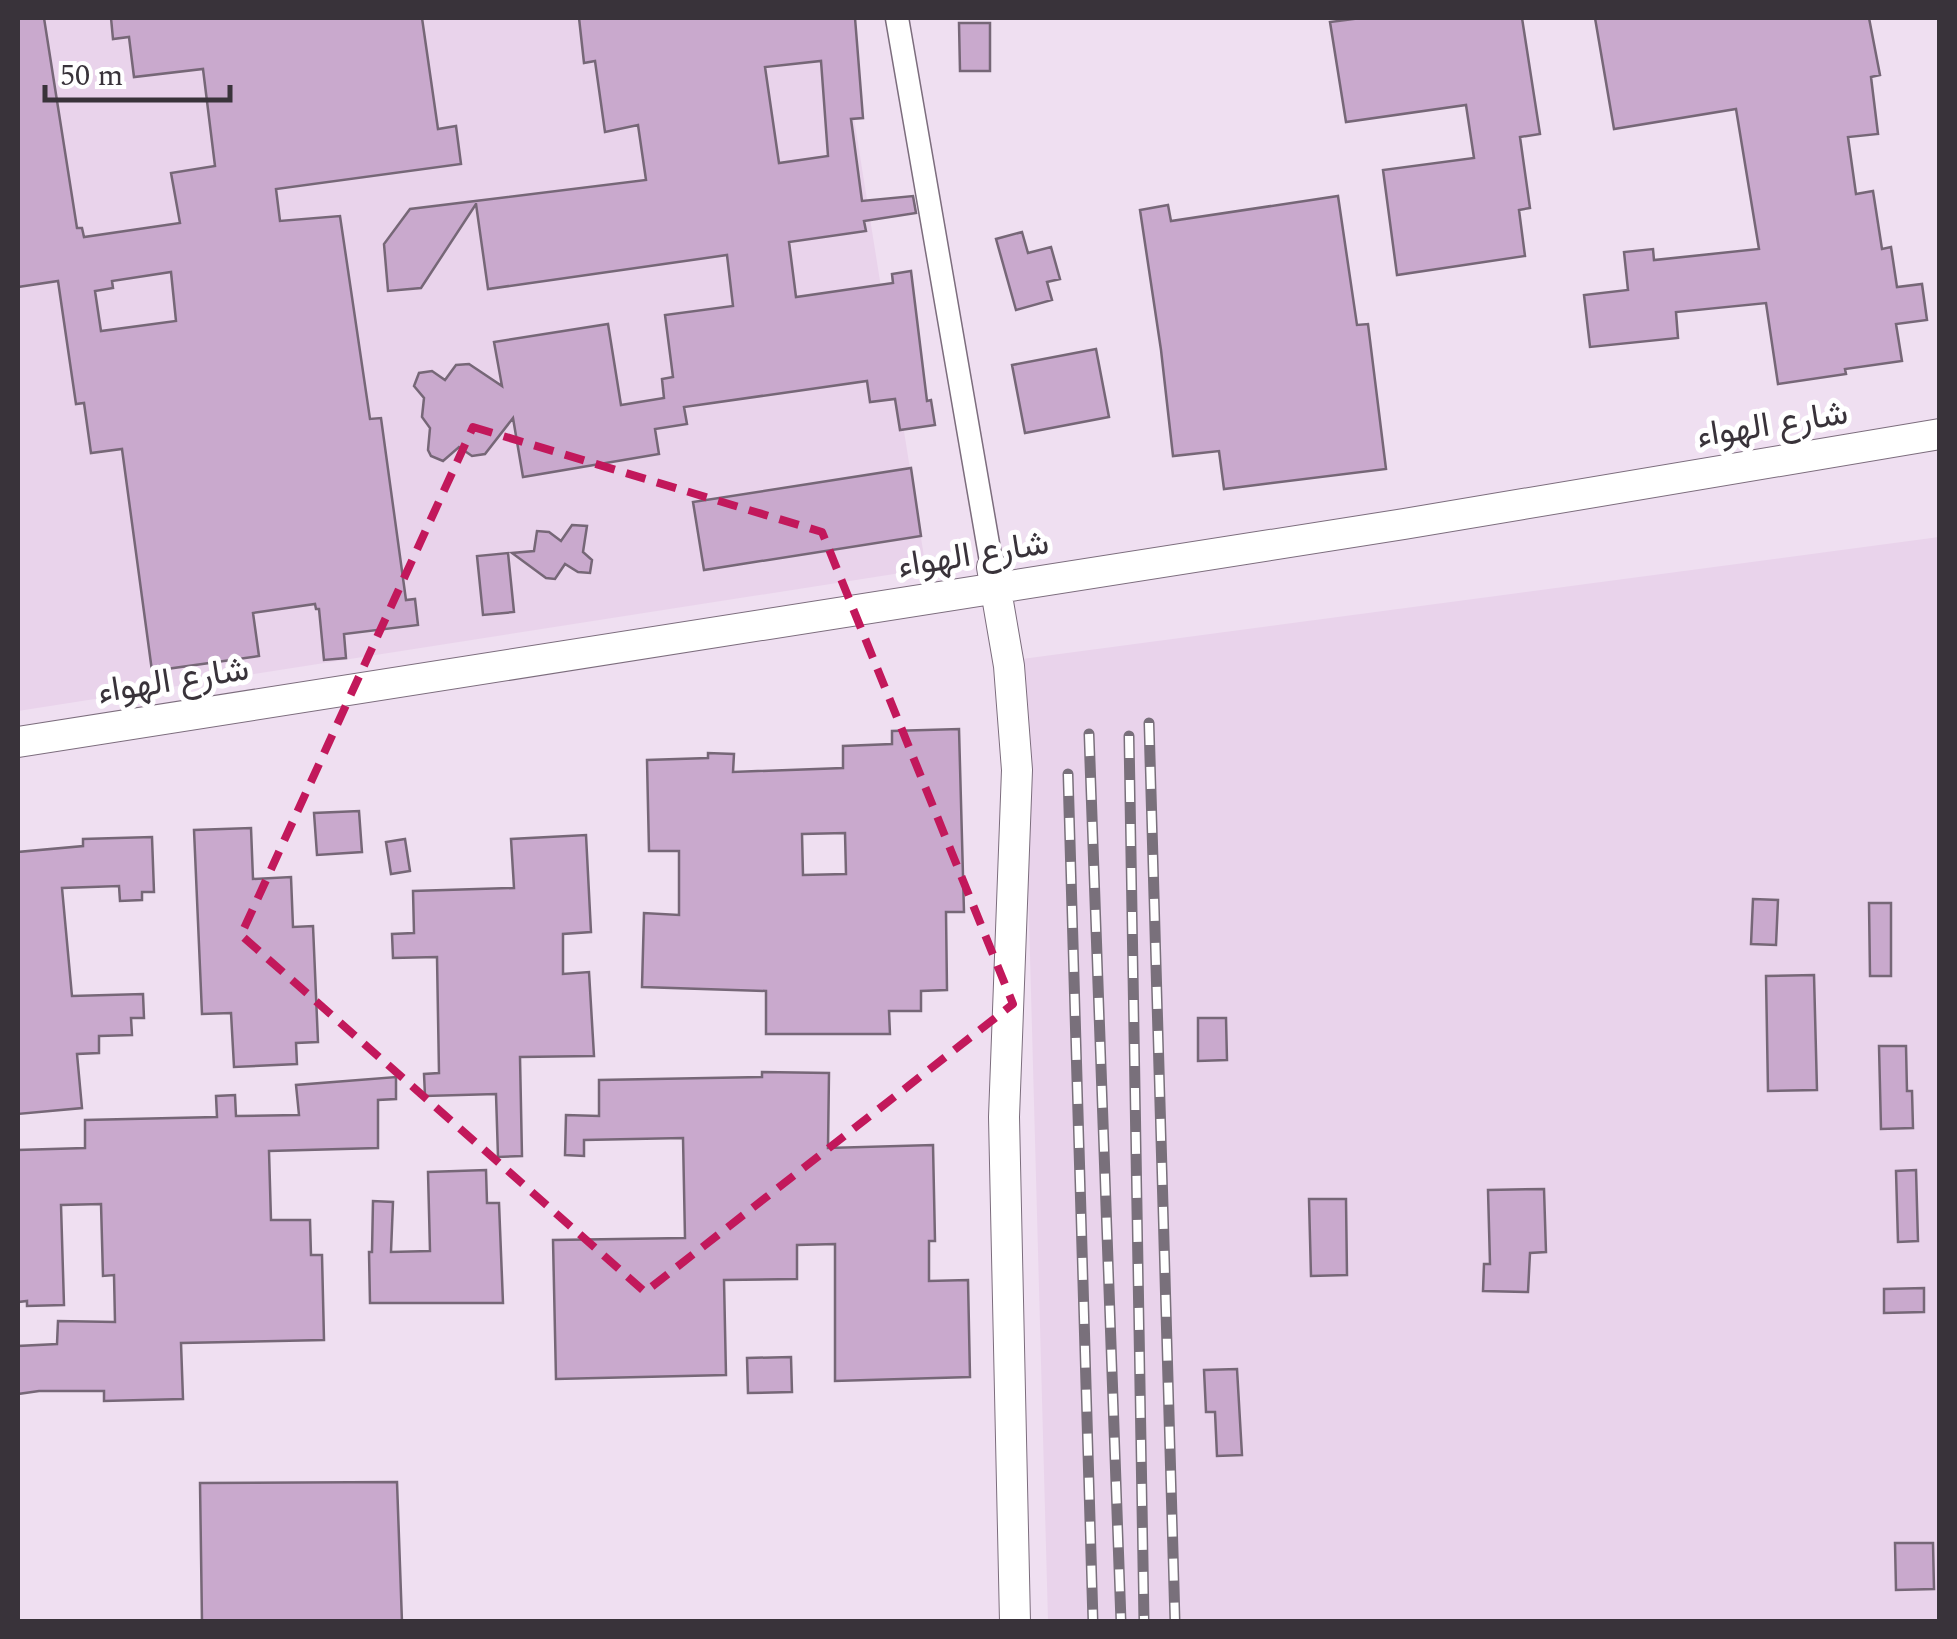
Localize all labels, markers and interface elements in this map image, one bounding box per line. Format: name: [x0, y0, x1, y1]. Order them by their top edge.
scale bar: [45, 40, 230, 102]
text: 50 m: [60, 53, 123, 99]
street label: شارع الهواء: [1693, 386, 1852, 463]
street label: شارع الهواء: [894, 516, 1053, 593]
street label: شارع الهواء: [94, 642, 253, 719]

